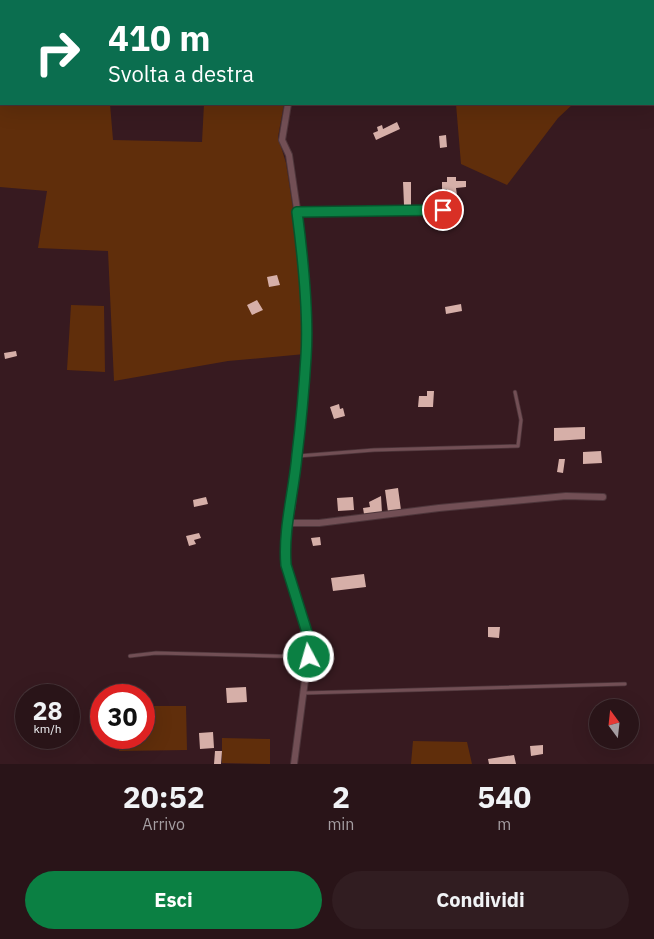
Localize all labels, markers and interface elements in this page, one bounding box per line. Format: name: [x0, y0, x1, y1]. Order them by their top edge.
text: 410 m: [108, 15, 211, 61]
icon: right: [25, 20, 90, 85]
text: Svolta a destra: [108, 59, 254, 88]
pin: [422, 189, 464, 231]
icon: arrive: [429, 196, 457, 224]
position arrow: [282, 630, 334, 682]
speed limit sign: 30: [90, 684, 155, 749]
text: 28: [32, 694, 63, 727]
north arrow: [589, 699, 639, 749]
map controls: [589, 699, 639, 749]
text: km/h: [33, 721, 62, 736]
text: 20:52: [123, 777, 205, 816]
text: 2: [332, 777, 350, 816]
text: 540: [477, 777, 531, 816]
text: Arrivo: [142, 814, 185, 834]
text: min: [327, 814, 354, 834]
text: m: [497, 814, 511, 834]
button: Esci: [25, 871, 322, 929]
button: Condividi: [332, 871, 629, 929]

